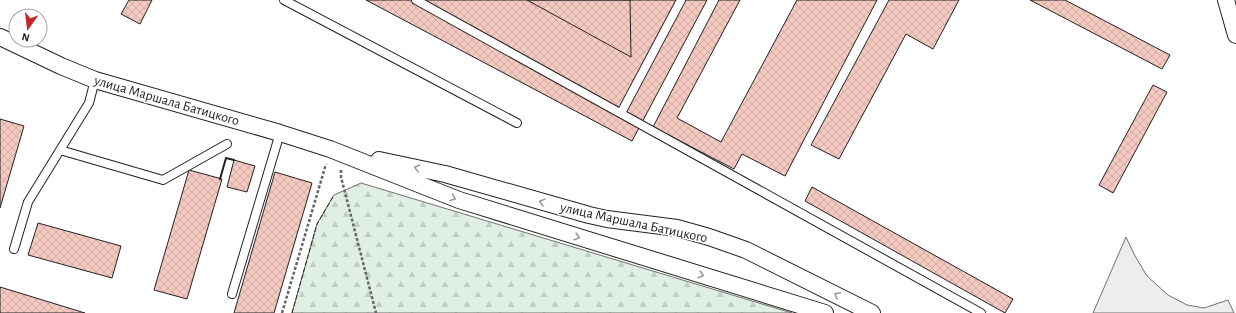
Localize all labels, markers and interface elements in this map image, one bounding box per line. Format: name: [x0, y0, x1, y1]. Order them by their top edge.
north arrow: [8, 8, 48, 48]
text: N: [21, 31, 31, 43]
street label: улица Маршала Батицкого: [92, 73, 241, 128]
one-way arrow: [414, 164, 420, 172]
one-way arrow: [449, 193, 456, 201]
one-way arrow: [539, 198, 546, 207]
street label: улица Маршала Батицкого: [558, 200, 709, 245]
one-way arrow: [573, 232, 580, 240]
one-way arrow: [697, 270, 704, 279]
one-way arrow: [834, 292, 841, 300]

